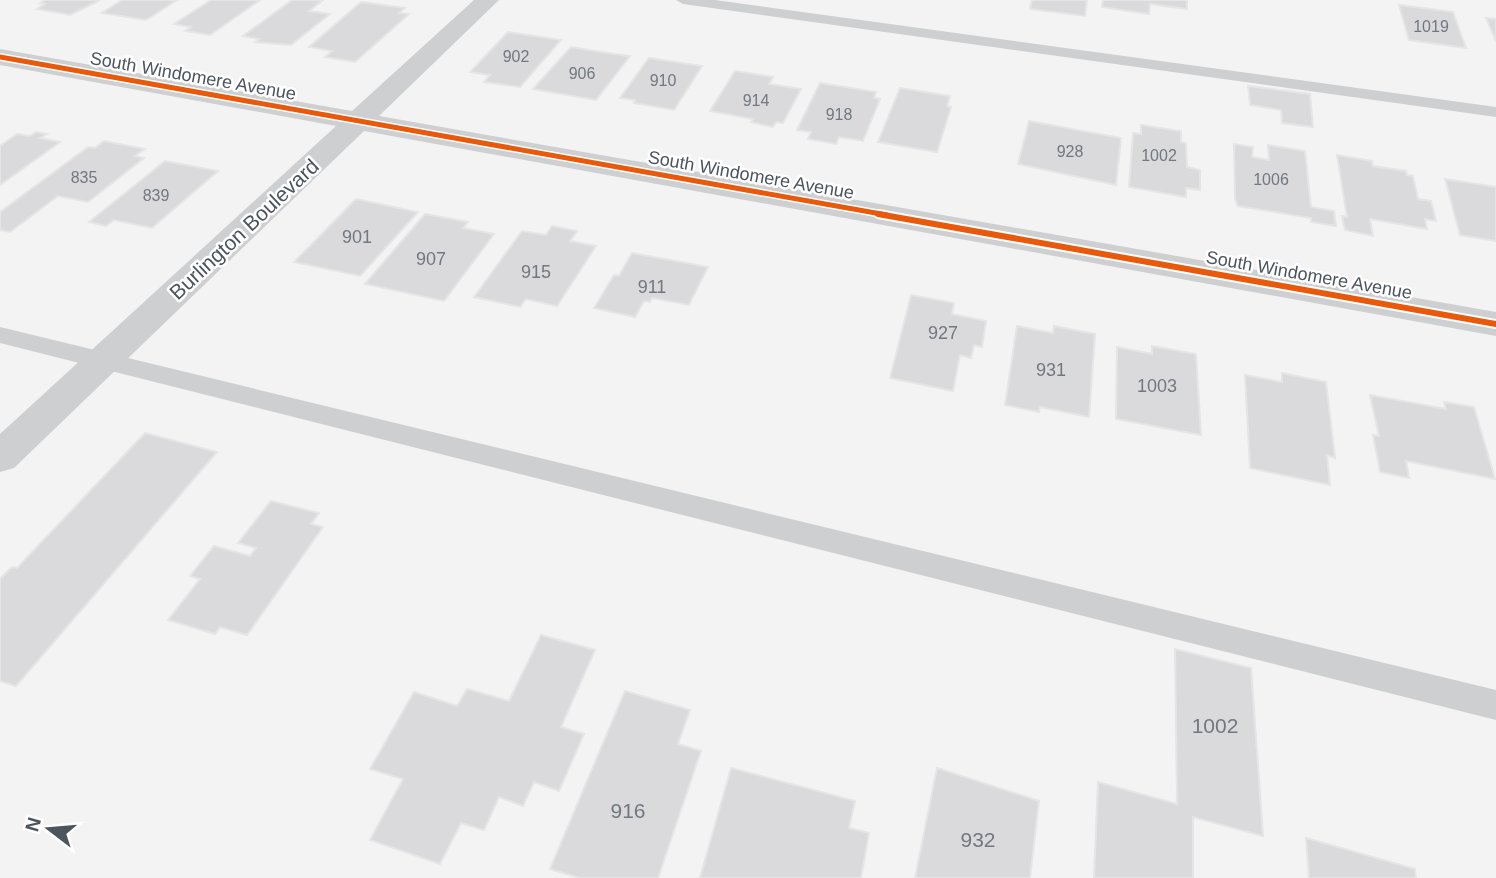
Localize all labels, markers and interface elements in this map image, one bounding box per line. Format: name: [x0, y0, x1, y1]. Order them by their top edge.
house number: 1019: [1413, 18, 1449, 35]
street label: South Windomere Avenue: [88, 48, 298, 104]
house number: 902: [503, 48, 529, 65]
house number: 906: [569, 65, 595, 82]
house number: 910: [650, 72, 676, 89]
house number: 914: [743, 92, 769, 109]
house number: 918: [826, 106, 852, 123]
house number: 928: [1057, 143, 1083, 160]
street label: South Windomere Avenue: [646, 147, 856, 203]
house number: 1002: [1141, 147, 1177, 164]
street label: Burlington Boulevard: [165, 154, 323, 304]
house number: 835: [71, 169, 97, 186]
house number: 1006: [1253, 171, 1289, 188]
house number: 839: [143, 187, 169, 204]
house number: 901: [342, 227, 372, 247]
street label: South Windomere Avenue: [1204, 247, 1414, 303]
house number: 907: [416, 249, 446, 269]
house number: 915: [521, 262, 551, 282]
house number: 911: [638, 277, 666, 297]
house number: 927: [928, 323, 958, 343]
house number: 931: [1036, 360, 1066, 380]
house number: 1003: [1137, 376, 1177, 396]
house number: 1002: [1192, 714, 1238, 737]
north arrow: [14, 794, 84, 864]
house number: 916: [610, 799, 646, 822]
text: N: [21, 815, 45, 834]
house number: 932: [960, 828, 996, 851]

